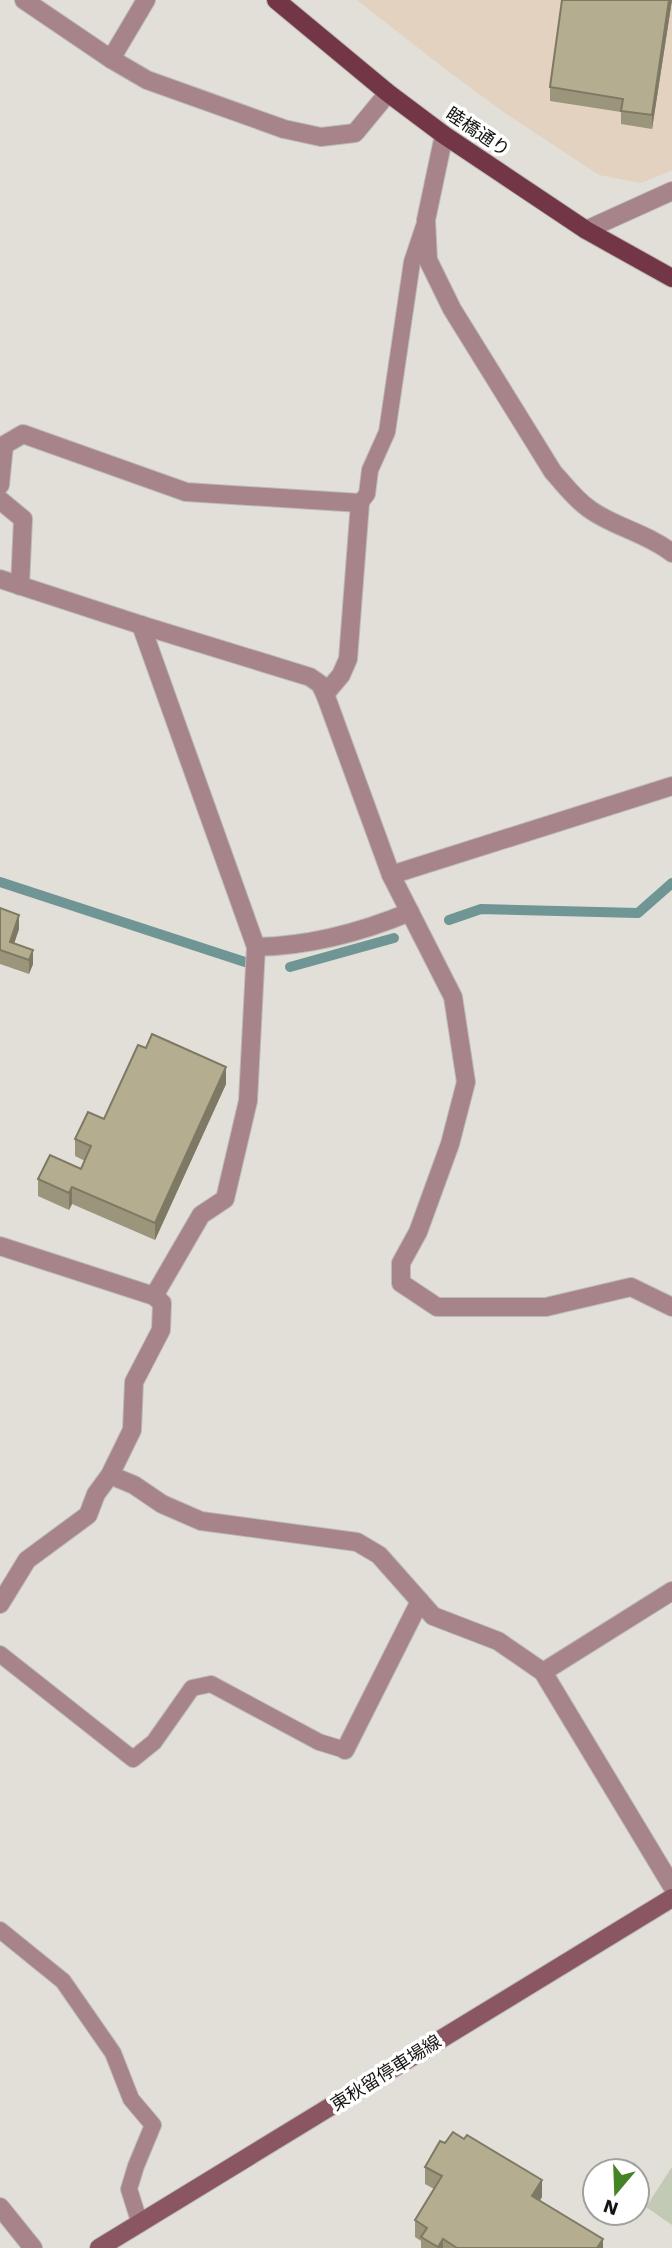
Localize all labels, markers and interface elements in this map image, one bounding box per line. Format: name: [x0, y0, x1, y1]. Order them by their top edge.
street label: 睦橋通り: [443, 103, 514, 160]
street label: 東秋留停車場線: [327, 2030, 445, 2115]
north arrow: [581, 2157, 651, 2227]
text: N: [600, 2194, 621, 2221]

